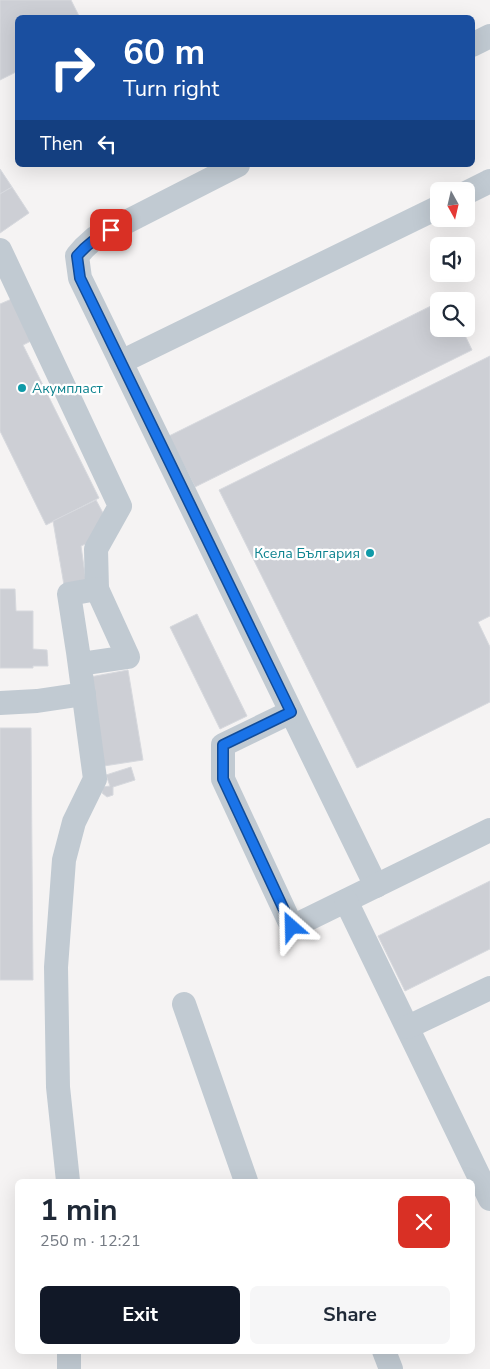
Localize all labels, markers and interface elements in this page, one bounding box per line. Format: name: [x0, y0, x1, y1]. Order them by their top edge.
text: 60 m: [123, 29, 205, 76]
icon: right: [40, 35, 105, 100]
text: Turn right: [123, 74, 219, 104]
icon: left: [93, 130, 121, 158]
text: Then: [40, 131, 83, 157]
north arrow: [430, 182, 475, 228]
map controls: [430, 182, 475, 337]
pin: [90, 209, 132, 251]
icon: arrive: [97, 216, 125, 244]
button: sound: [430, 237, 475, 282]
button: search: [430, 292, 475, 337]
place label: Акумпласт: [32, 379, 104, 398]
marker: Акумпласт: [16, 382, 28, 394]
place label: Ксела България: [254, 544, 360, 563]
marker: Ксела България: [364, 547, 376, 559]
position arrow: [265, 900, 317, 952]
text: 1 min: [40, 1190, 118, 1231]
button: close: [398, 1196, 450, 1248]
text: 250 m · 12:21: [40, 1230, 141, 1252]
button: Exit: [40, 1286, 240, 1344]
button: Share: [250, 1286, 450, 1344]

